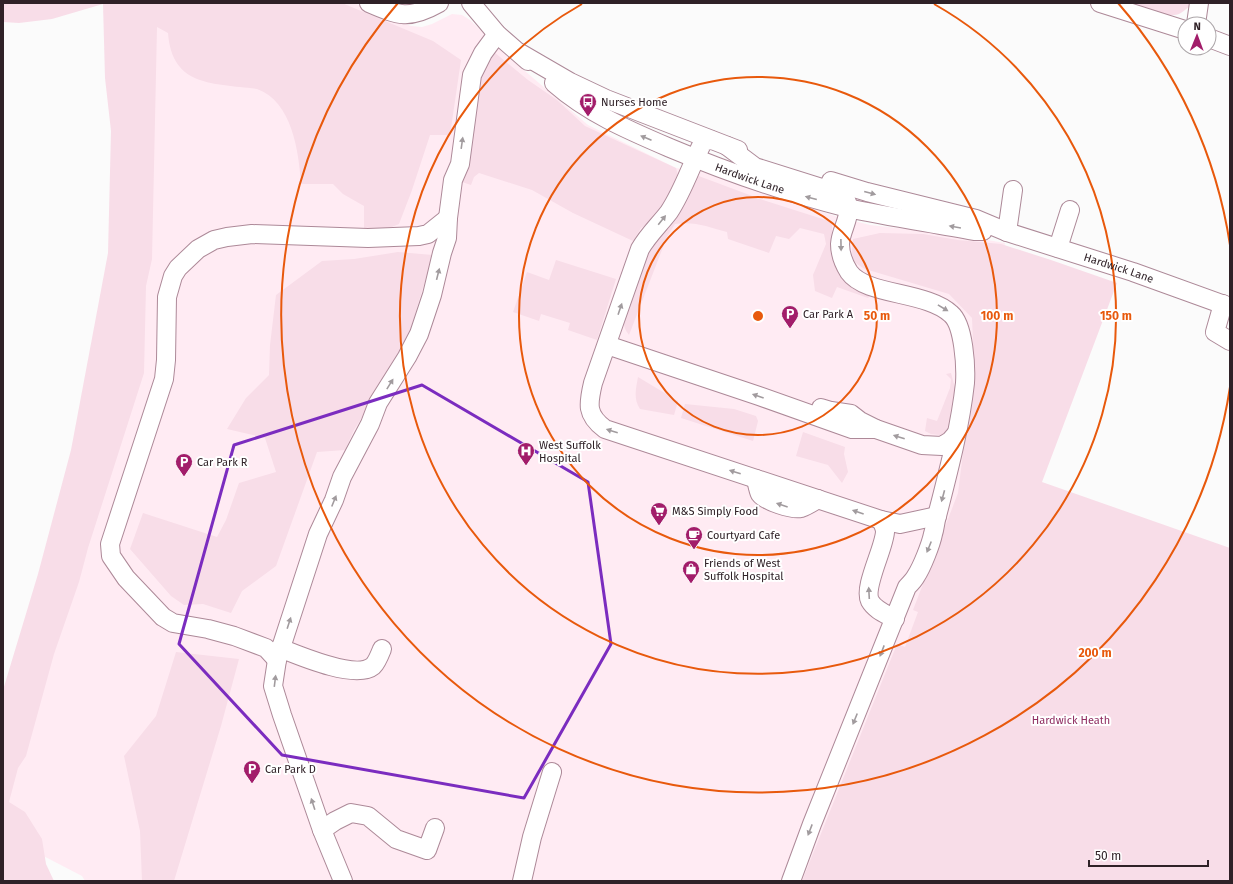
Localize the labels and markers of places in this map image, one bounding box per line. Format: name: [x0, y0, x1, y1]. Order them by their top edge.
bus stop icon: Nurses Home: [578, 92, 598, 117]
place label: Nurses Home: [601, 96, 668, 109]
parking icon: Car Park A: [780, 304, 800, 329]
place label: Car Park A: [803, 308, 854, 321]
centre of rings: [751, 309, 765, 323]
place label: West Suffolk Hospital: [539, 439, 601, 465]
hospital icon: West Suffolk Hospital: [516, 441, 536, 466]
parking icon: Car Park R: [174, 452, 194, 477]
place label: Car Park R: [197, 456, 248, 469]
supermarket icon: M&S Simply Food: [649, 501, 669, 526]
place label: M&S Simply Food: [672, 505, 758, 518]
cafe icon: Courtyard Cafe: [684, 525, 704, 550]
place label: Courtyard Cafe: [707, 529, 780, 542]
place label: Friends of West Suffolk Hospital: [704, 557, 784, 583]
shop icon: Friends of West Suffolk Hospital: [681, 559, 701, 584]
parking icon: Car Park D: [242, 759, 262, 784]
place label: Car Park D: [265, 763, 316, 776]

